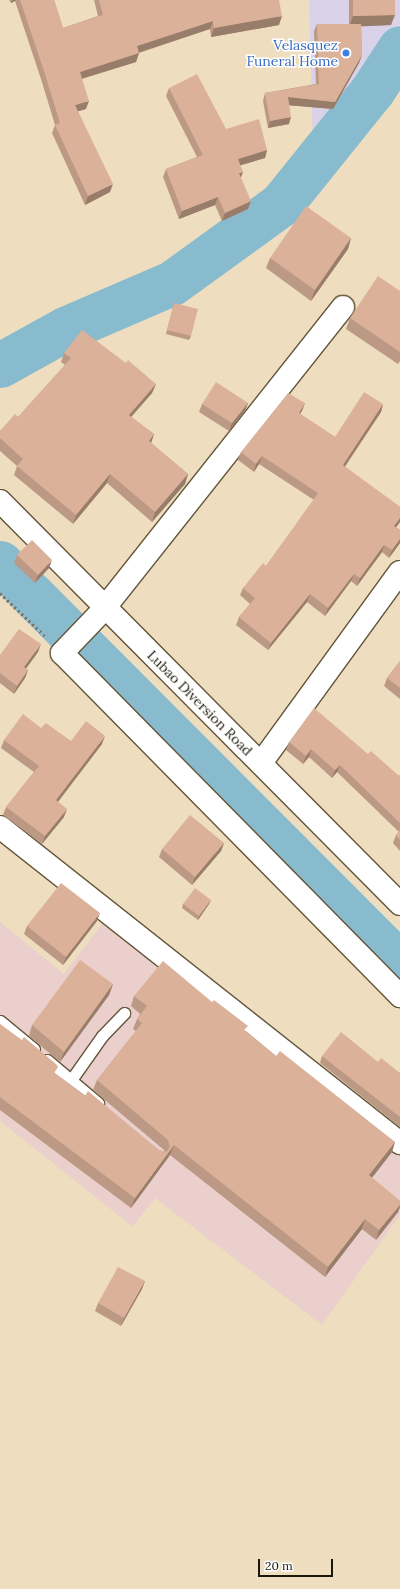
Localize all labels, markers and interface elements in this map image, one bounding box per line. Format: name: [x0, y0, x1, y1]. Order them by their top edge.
place label: Velasquez Funeral Home: [246, 37, 338, 70]
marker: Velasquez Funeral Home: [341, 48, 351, 58]
street label: Lubao Diversion Road: [144, 647, 256, 759]
scale bar: [260, 1551, 335, 1577]
text: 20 m: [265, 1558, 293, 1573]

